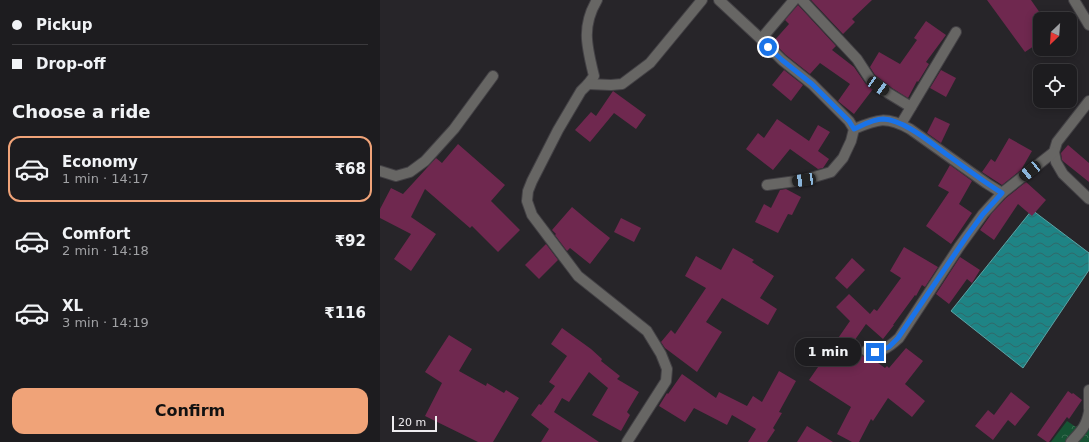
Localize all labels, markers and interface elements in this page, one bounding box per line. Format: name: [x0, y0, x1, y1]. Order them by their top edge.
north arrow: [1033, 12, 1077, 56]
map controls: [1033, 12, 1077, 108]
text: Pickup: [36, 16, 92, 34]
route start: [759, 38, 777, 56]
text: Drop-off: [36, 55, 106, 73]
button: locate: [1033, 64, 1077, 108]
car: [865, 74, 891, 98]
text: Choose a ride: [12, 101, 151, 122]
icon: car: [14, 151, 50, 187]
text: Economy: [62, 153, 138, 171]
car: [1017, 159, 1043, 183]
text: ₹68: [335, 160, 366, 178]
text: 1 min · 14:17: [62, 171, 149, 186]
car: [791, 172, 817, 188]
icon: car: [14, 223, 50, 259]
text: Comfort: [62, 225, 130, 243]
text: ₹92: [335, 232, 366, 250]
text: 2 min · 14:18: [62, 243, 149, 258]
icon: car: [14, 295, 50, 331]
text: XL: [62, 297, 83, 315]
text: ₹116: [324, 304, 366, 322]
text: 3 min · 14:19: [62, 315, 149, 330]
callout: 1 min: [795, 338, 861, 366]
route end: [866, 343, 884, 361]
text: 1 min: [808, 344, 848, 359]
button: Confirm: [12, 388, 368, 434]
scale bar: [392, 414, 437, 433]
text: 20 m: [398, 416, 426, 429]

